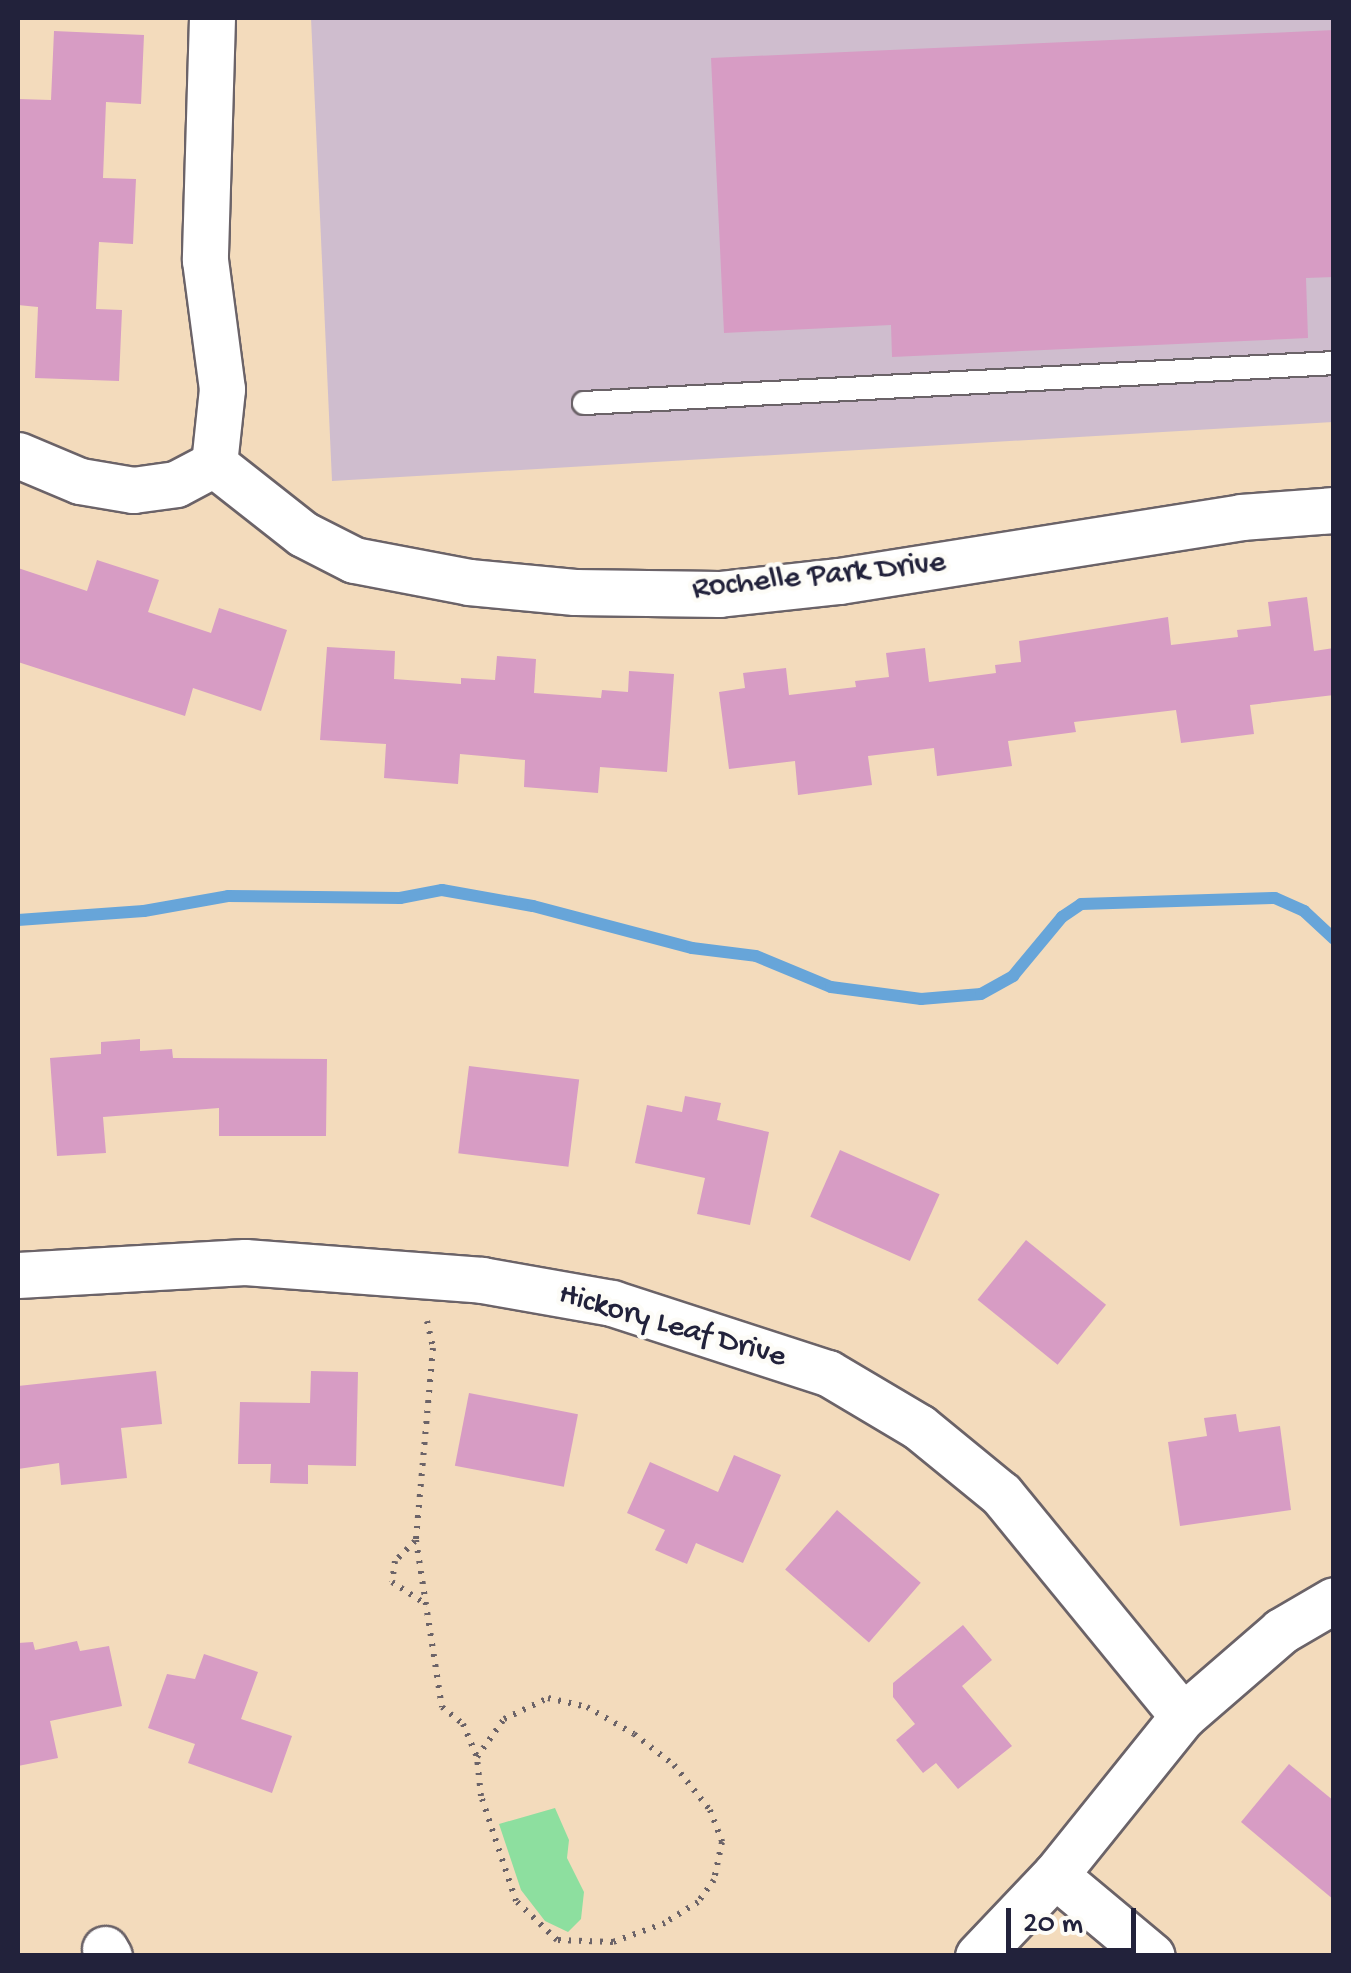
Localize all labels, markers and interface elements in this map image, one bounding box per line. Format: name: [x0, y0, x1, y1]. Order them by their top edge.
street label: Rochelle Park Drive: [690, 545, 948, 609]
street label: Hickory Leaf Drive: [554, 1276, 790, 1378]
scale bar: [1011, 1888, 1141, 1950]
text: 20 m: [1023, 1908, 1083, 1943]

